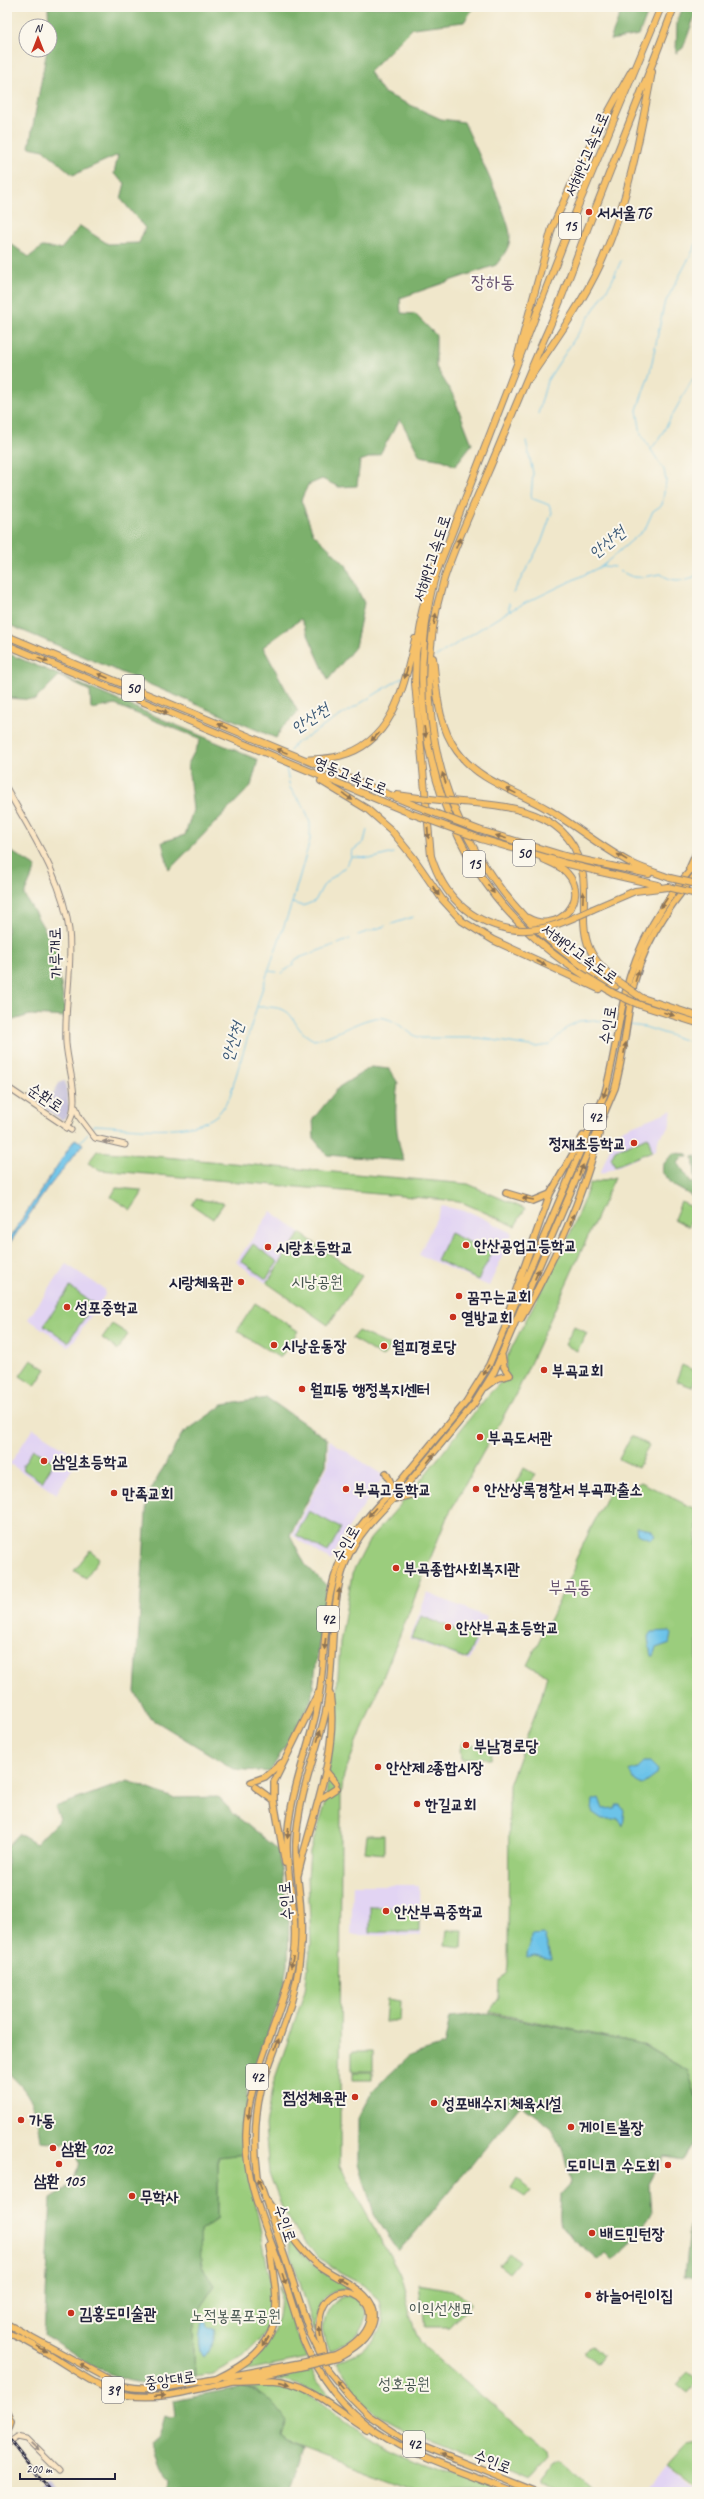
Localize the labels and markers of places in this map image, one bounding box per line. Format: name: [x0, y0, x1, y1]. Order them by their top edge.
place label: 서서울TG: [597, 203, 653, 223]
marker: 서서울TG: [584, 207, 594, 217]
place label: 정재초등학교: [549, 1134, 626, 1154]
marker: 정재초등학교: [629, 1138, 639, 1148]
place label: 안산공업고등학교: [474, 1236, 577, 1256]
place label: 시랑초등학교: [276, 1238, 353, 1258]
marker: 안산공업고등학교: [461, 1240, 471, 1250]
marker: 시랑초등학교: [263, 1242, 273, 1252]
place label: 시랑체육관: [169, 1273, 233, 1293]
marker: 시랑체육관: [236, 1277, 246, 1287]
place label: 꿈꾸는교회: [467, 1287, 531, 1307]
marker: 꿈꾸는교회: [454, 1291, 464, 1301]
place label: 성포중학교: [75, 1298, 139, 1318]
marker: 성포중학교: [62, 1302, 72, 1312]
place label: 열방교회: [461, 1308, 513, 1328]
marker: 열방교회: [448, 1312, 458, 1322]
place label: 시낭운동장: [282, 1336, 347, 1356]
place label: 월피경로당: [392, 1337, 457, 1357]
marker: 시낭운동장: [269, 1340, 279, 1350]
marker: 월피경로당: [379, 1341, 389, 1351]
place label: 부곡교회: [552, 1361, 604, 1381]
marker: 부곡교회: [539, 1365, 549, 1375]
place label: 월피동 행정복지센터: [310, 1380, 430, 1400]
marker: 월피동 행정복지센터: [297, 1384, 307, 1394]
place label: 부곡도서관: [488, 1428, 553, 1448]
marker: 부곡도서관: [475, 1432, 485, 1442]
place label: 삼일초등학교: [52, 1452, 129, 1472]
marker: 삼일초등학교: [39, 1456, 49, 1466]
place label: 부곡고등학교: [354, 1480, 431, 1500]
place label: 안산상록경찰서 부곡파출소: [484, 1480, 642, 1500]
place label: 만족교회: [122, 1484, 174, 1504]
marker: 부곡고등학교: [341, 1484, 351, 1494]
marker: 안산상록경찰서 부곡파출소: [471, 1484, 481, 1494]
marker: 만족교회: [109, 1488, 119, 1498]
place label: 부곡종합사회복지관: [404, 1559, 520, 1579]
marker: 부곡종합사회복지관: [391, 1563, 401, 1573]
place label: 안산부곡초등학교: [456, 1618, 559, 1638]
marker: 안산부곡초등학교: [443, 1622, 453, 1632]
place label: 부남경로당: [474, 1736, 539, 1756]
marker: 부남경로당: [461, 1740, 471, 1750]
place label: 안산제2종합시장: [386, 1758, 483, 1778]
marker: 안산제2종합시장: [373, 1762, 383, 1772]
place label: 한길교회: [424, 1795, 477, 1815]
marker: 한길교회: [412, 1799, 422, 1809]
place label: 안산부곡중학교: [394, 1902, 484, 1922]
marker: 안산부곡중학교: [381, 1906, 391, 1916]
place label: 점성체육관: [283, 2088, 347, 2108]
marker: 점성체육관: [350, 2092, 360, 2102]
place label: 성포배수지 체육시설: [442, 2094, 562, 2114]
marker: 성포배수지 체육시설: [429, 2098, 439, 2108]
place label: 가동: [29, 2111, 55, 2131]
marker: 가동: [16, 2115, 26, 2125]
place label: 게이트볼장: [579, 2118, 644, 2138]
marker: 게이트볼장: [566, 2122, 576, 2132]
place label: 삼환 102: [61, 2139, 114, 2159]
marker: 삼환 102: [48, 2143, 58, 2153]
place label: 도미니코 수도회: [566, 2156, 660, 2176]
marker: 삼환 105: [54, 2159, 64, 2169]
marker: 도미니코 수도회: [663, 2160, 673, 2170]
place label: 삼환 105: [34, 2171, 87, 2191]
place label: 무학사: [140, 2187, 179, 2207]
marker: 무학사: [127, 2191, 137, 2201]
place label: 배드민턴장: [600, 2224, 665, 2244]
marker: 배드민턴장: [587, 2228, 597, 2238]
place label: 하늘어린이집: [595, 2286, 673, 2306]
marker: 하늘어린이집: [583, 2290, 593, 2300]
place label: 김홍도미술관: [79, 2304, 156, 2324]
marker: 김홍도미술관: [66, 2308, 76, 2318]

